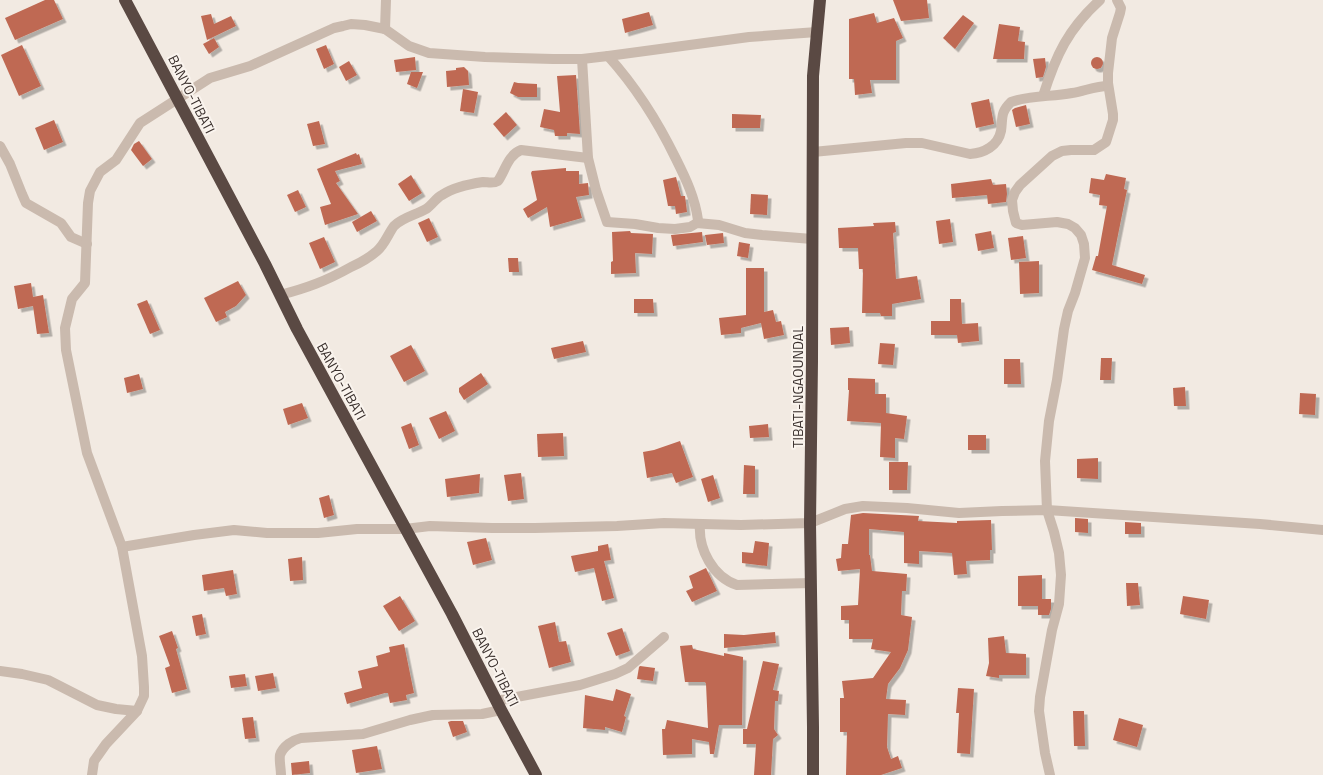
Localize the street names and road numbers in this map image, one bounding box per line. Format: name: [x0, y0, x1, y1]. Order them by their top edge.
street label: BANYO-TIBATI: [163, 51, 221, 137]
street label: TIBATI-NGAOUNDAL: [787, 326, 808, 448]
street label: BANYO-TIBATI: [312, 338, 372, 424]
street label: BANYO-TIBATI: [467, 624, 525, 710]

